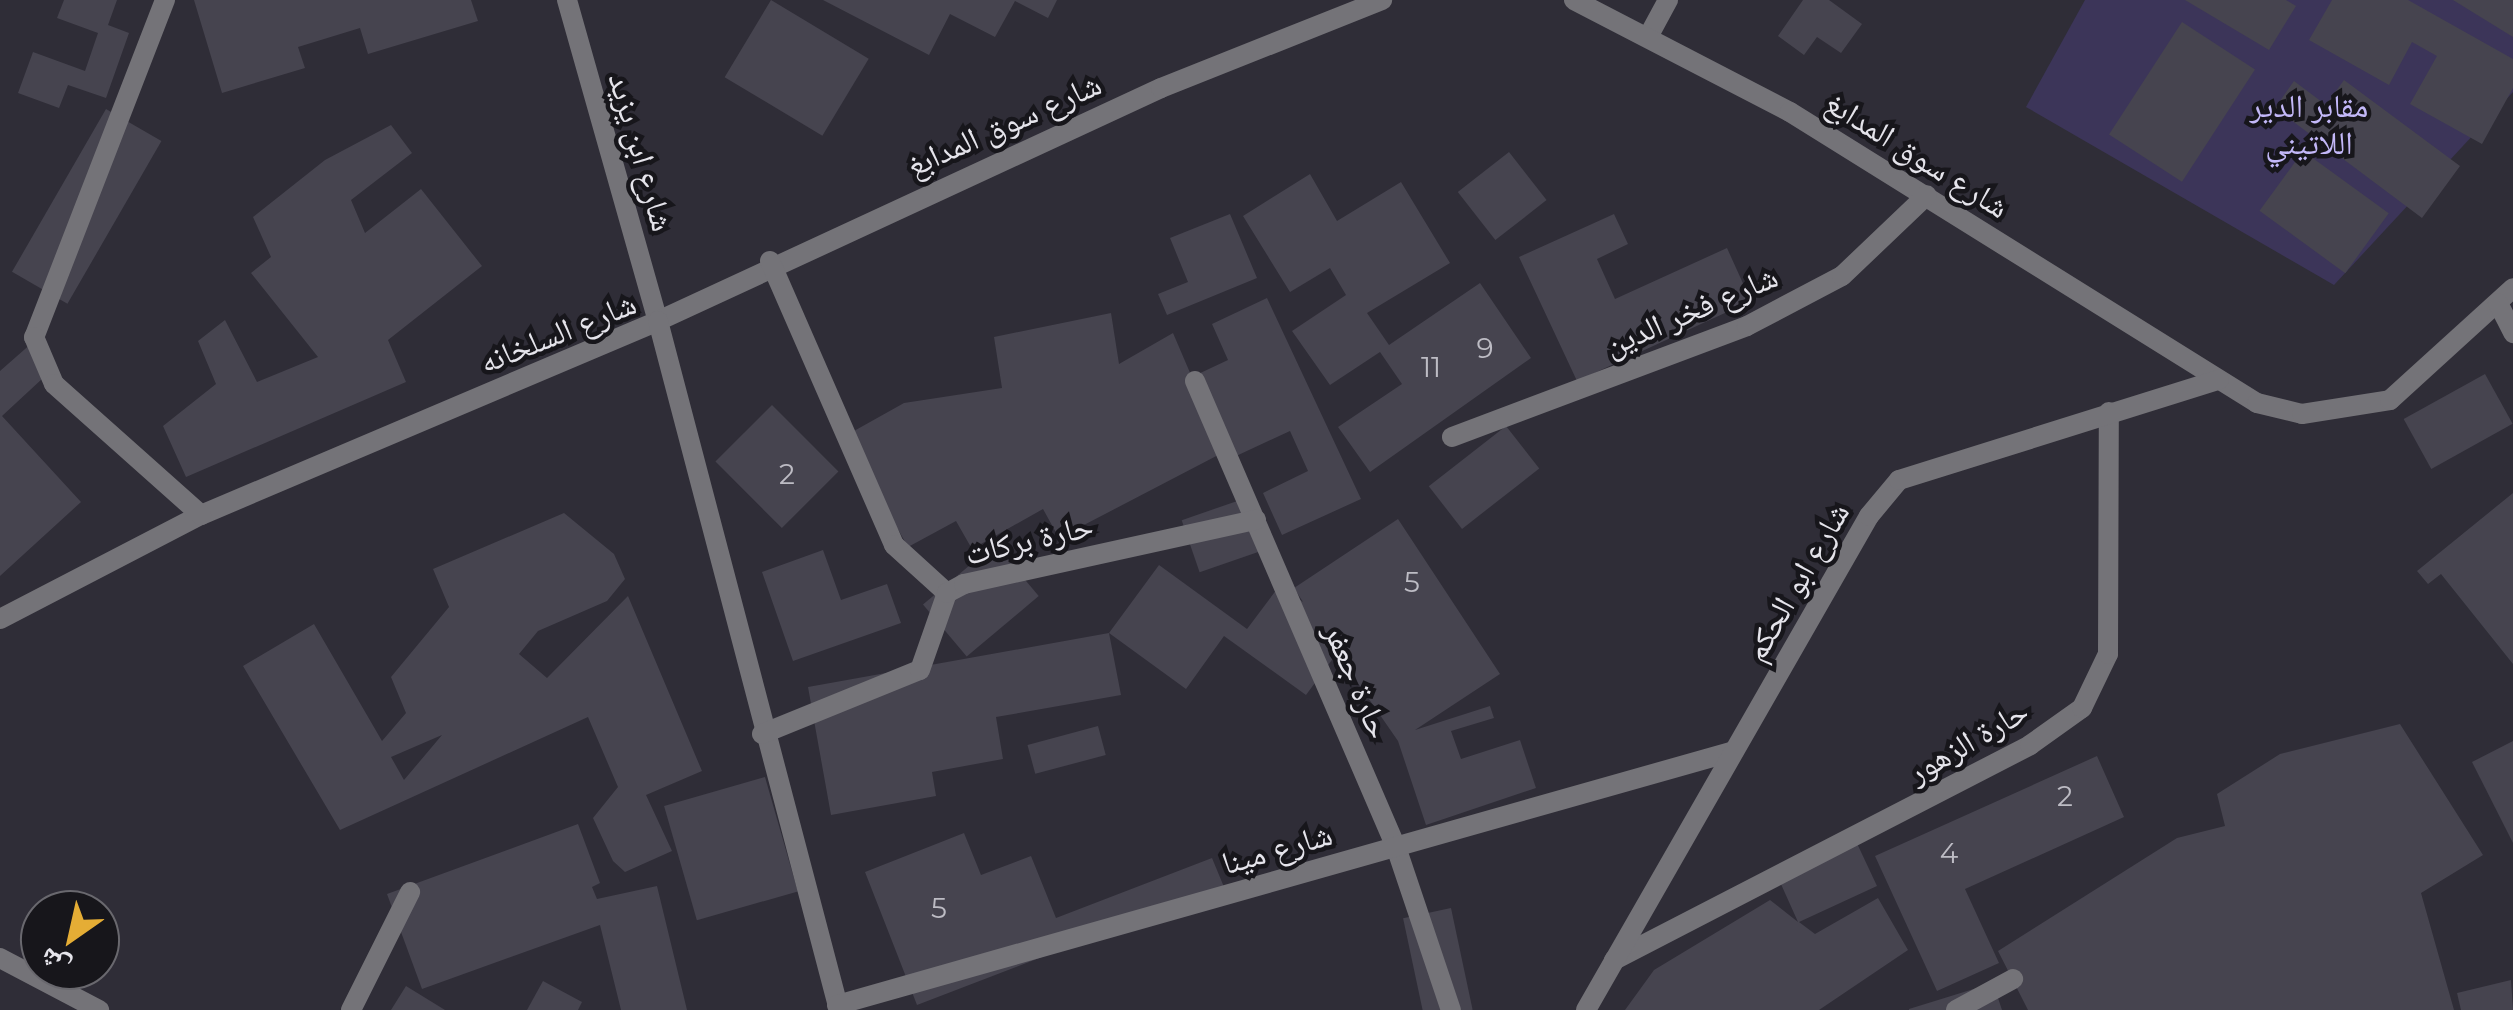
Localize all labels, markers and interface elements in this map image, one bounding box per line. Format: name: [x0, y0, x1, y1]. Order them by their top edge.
street label: شارع سوق المدابغ: [901, 65, 1107, 185]
street label: شارع ابن يزيد: [600, 68, 682, 236]
street label: شارع سوق المدابغ: [1818, 83, 2016, 227]
park label: مقابر الدير اللاتيني: [2250, 88, 2368, 163]
street label: شارع فخر الدين: [1599, 257, 1783, 365]
street label: شارع السلخانه: [474, 284, 642, 382]
house number: 9: [1476, 331, 1494, 365]
house number: 11: [1421, 350, 1441, 384]
house number: 2: [779, 457, 795, 491]
street label: شارع ابو الحكم: [1736, 496, 1858, 668]
street label: حارة بركات: [961, 507, 1097, 573]
house number: 5: [1404, 565, 1420, 599]
street label: حارة جعفر: [1316, 618, 1398, 744]
street label: حارة الزهور: [1901, 692, 2035, 792]
house number: 2: [2057, 779, 2073, 813]
street label: شارع مينا: [1218, 815, 1336, 883]
house number: 4: [1940, 836, 1958, 870]
north arrow: [20, 890, 120, 990]
house number: 5: [931, 891, 947, 925]
text: ش: [33, 941, 76, 986]

